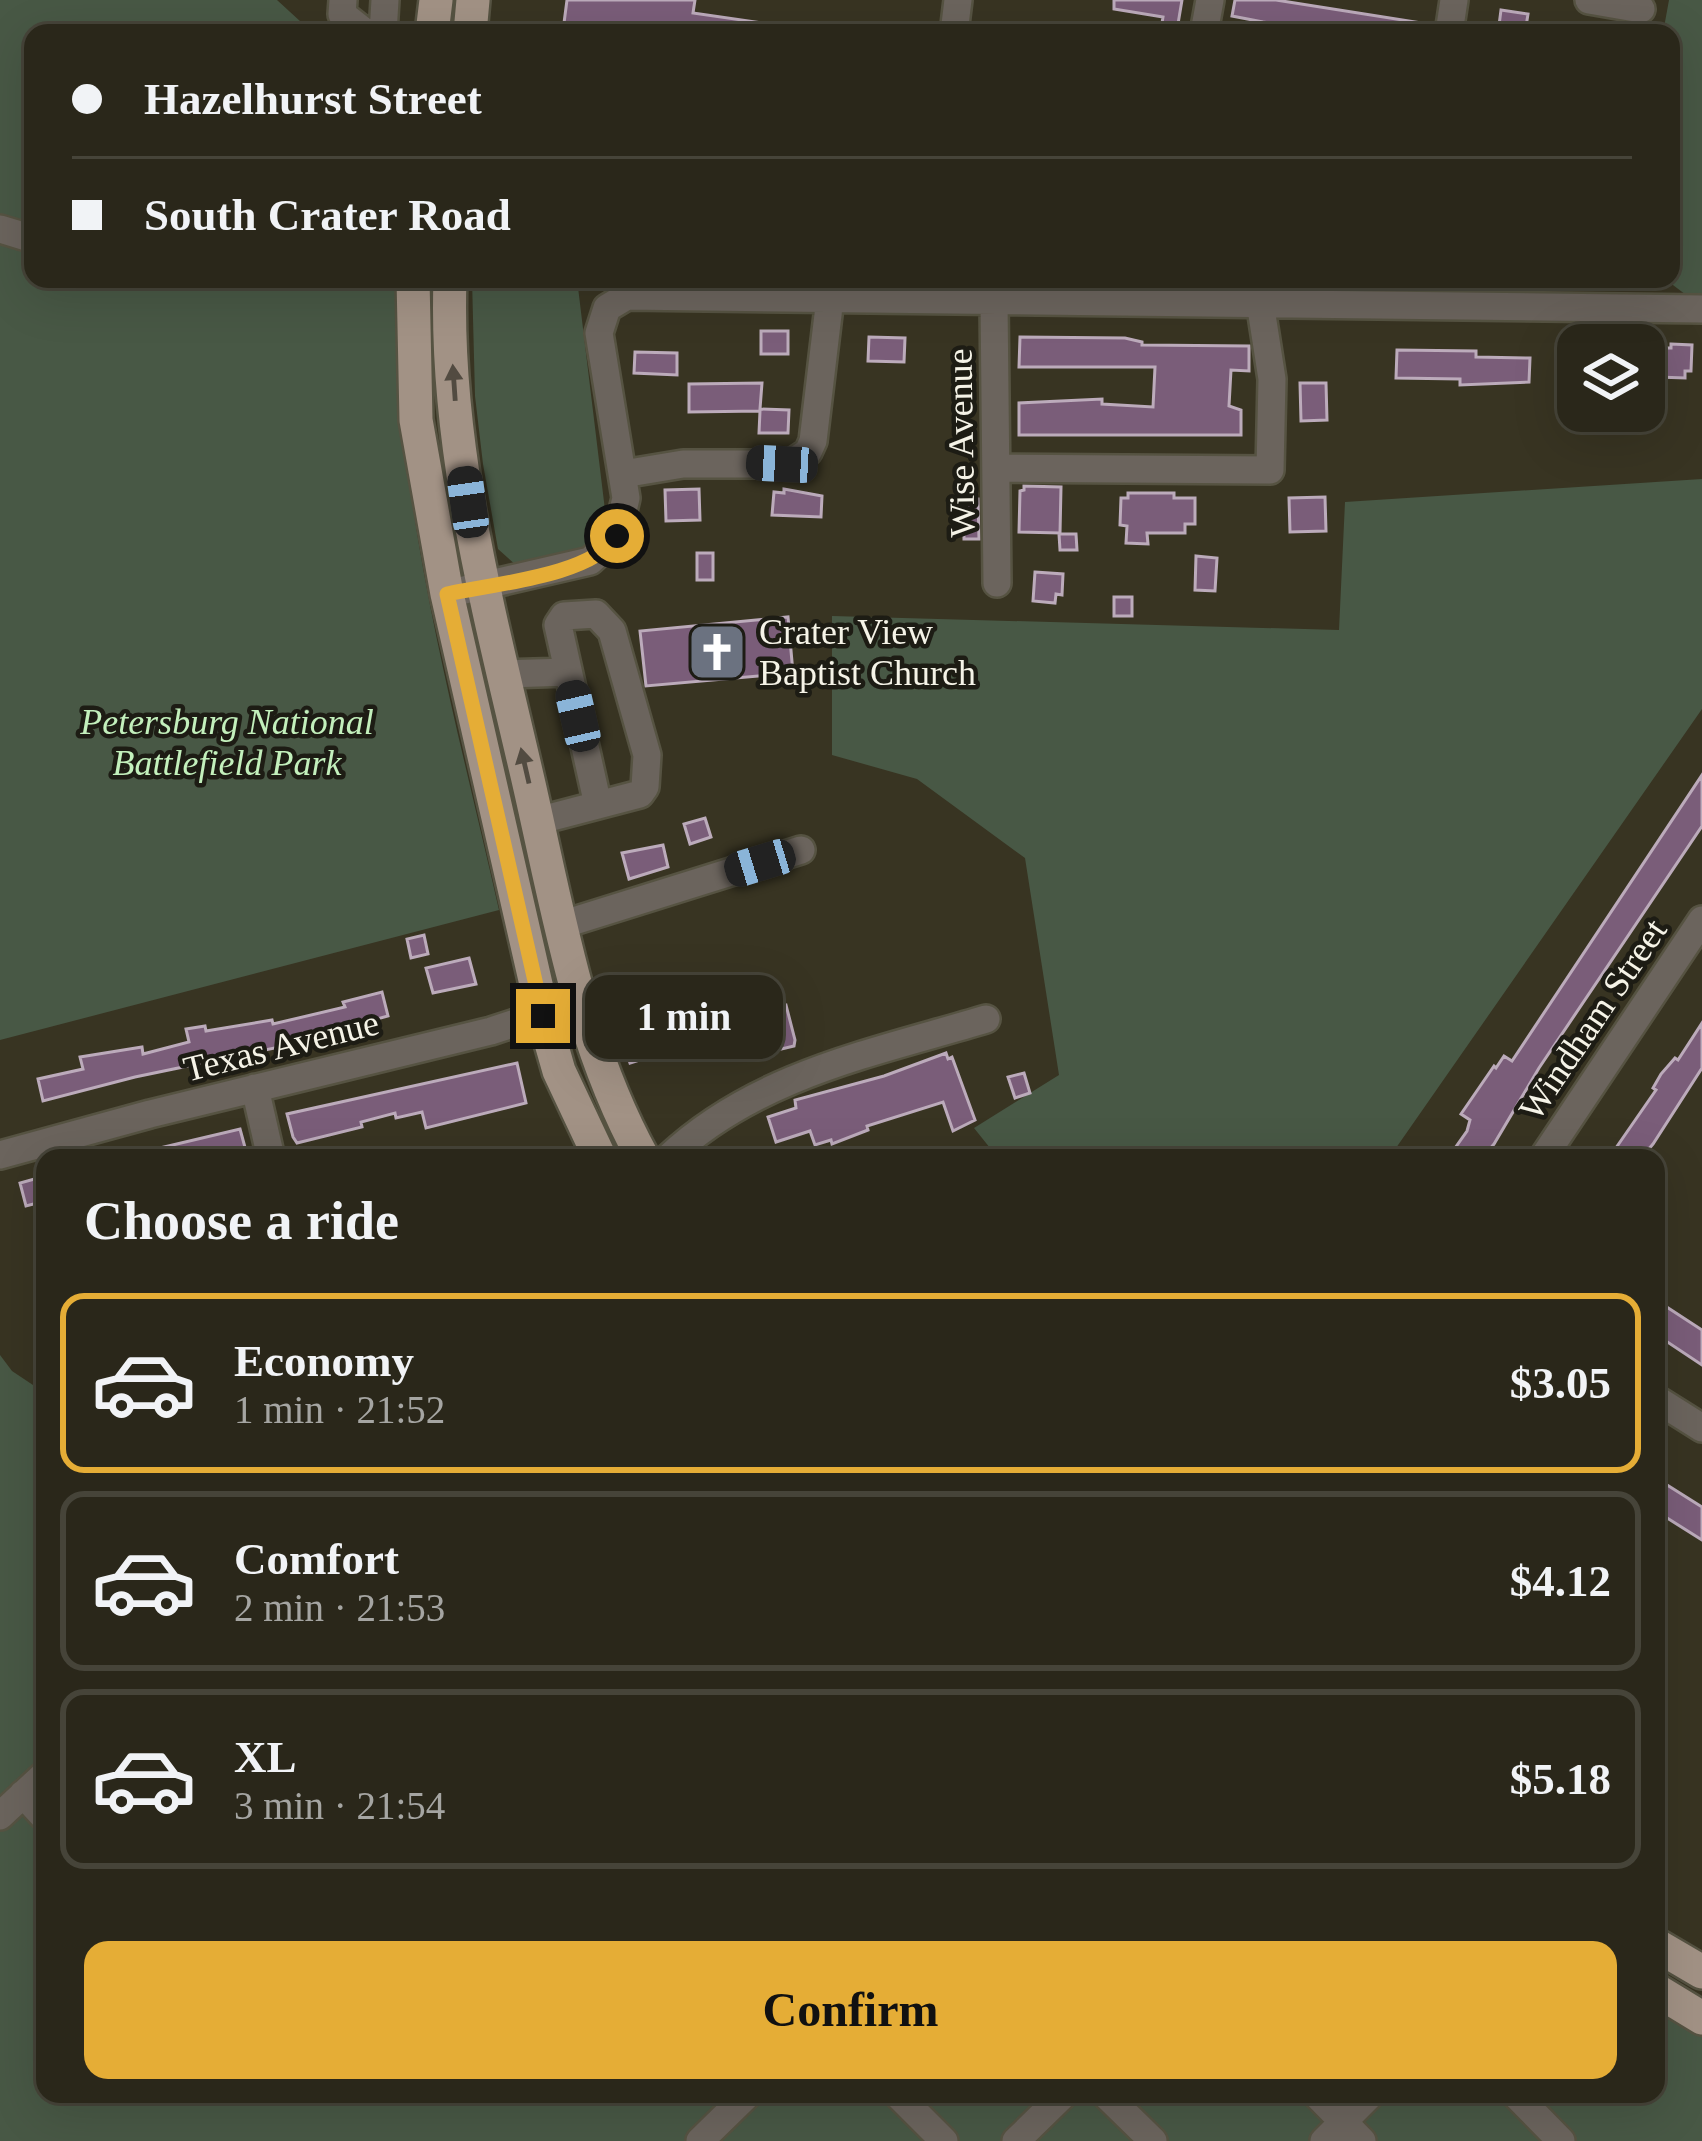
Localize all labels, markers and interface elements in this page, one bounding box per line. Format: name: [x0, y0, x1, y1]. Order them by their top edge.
text: Hazelhurst Street: [144, 74, 482, 124]
text: South Crater Road: [144, 190, 511, 240]
map controls: [1557, 324, 1665, 432]
button: layers: [1557, 324, 1665, 432]
street label: Wise Avenue: [939, 348, 983, 538]
one-way arrow: [444, 364, 463, 401]
car: [745, 444, 819, 484]
car: [445, 464, 491, 540]
route start: [590, 509, 644, 563]
place label: Crater View Baptist Church: [759, 612, 976, 693]
church icon: Crater View Baptist Church: [686, 621, 748, 683]
car: [552, 677, 604, 755]
park label: Petersburg National Battlefield Park: [79, 702, 374, 783]
one-way arrow: [514, 747, 533, 785]
car: [720, 835, 800, 891]
street label: Windham Street: [1511, 912, 1675, 1128]
callout: 1 min: [585, 974, 783, 1058]
route end: [516, 989, 570, 1043]
text: 1 min: [637, 995, 731, 1038]
street label: Texas Avenue: [179, 1002, 383, 1090]
text: Choose a ride: [84, 1191, 399, 1251]
icon: car: [90, 1329, 198, 1437]
text: Economy: [234, 1336, 414, 1386]
text: $3.05: [1510, 1358, 1611, 1408]
text: 1 min · 21:52: [234, 1388, 445, 1431]
icon: car: [90, 1527, 198, 1635]
text: Comfort: [234, 1534, 399, 1584]
text: $4.12: [1510, 1556, 1611, 1606]
text: 2 min · 21:53: [234, 1586, 445, 1629]
icon: car: [90, 1725, 198, 1833]
text: XL: [234, 1732, 297, 1782]
text: $5.18: [1510, 1754, 1611, 1804]
text: 3 min · 21:54: [234, 1784, 445, 1827]
button: Confirm: [84, 1941, 1617, 2079]

